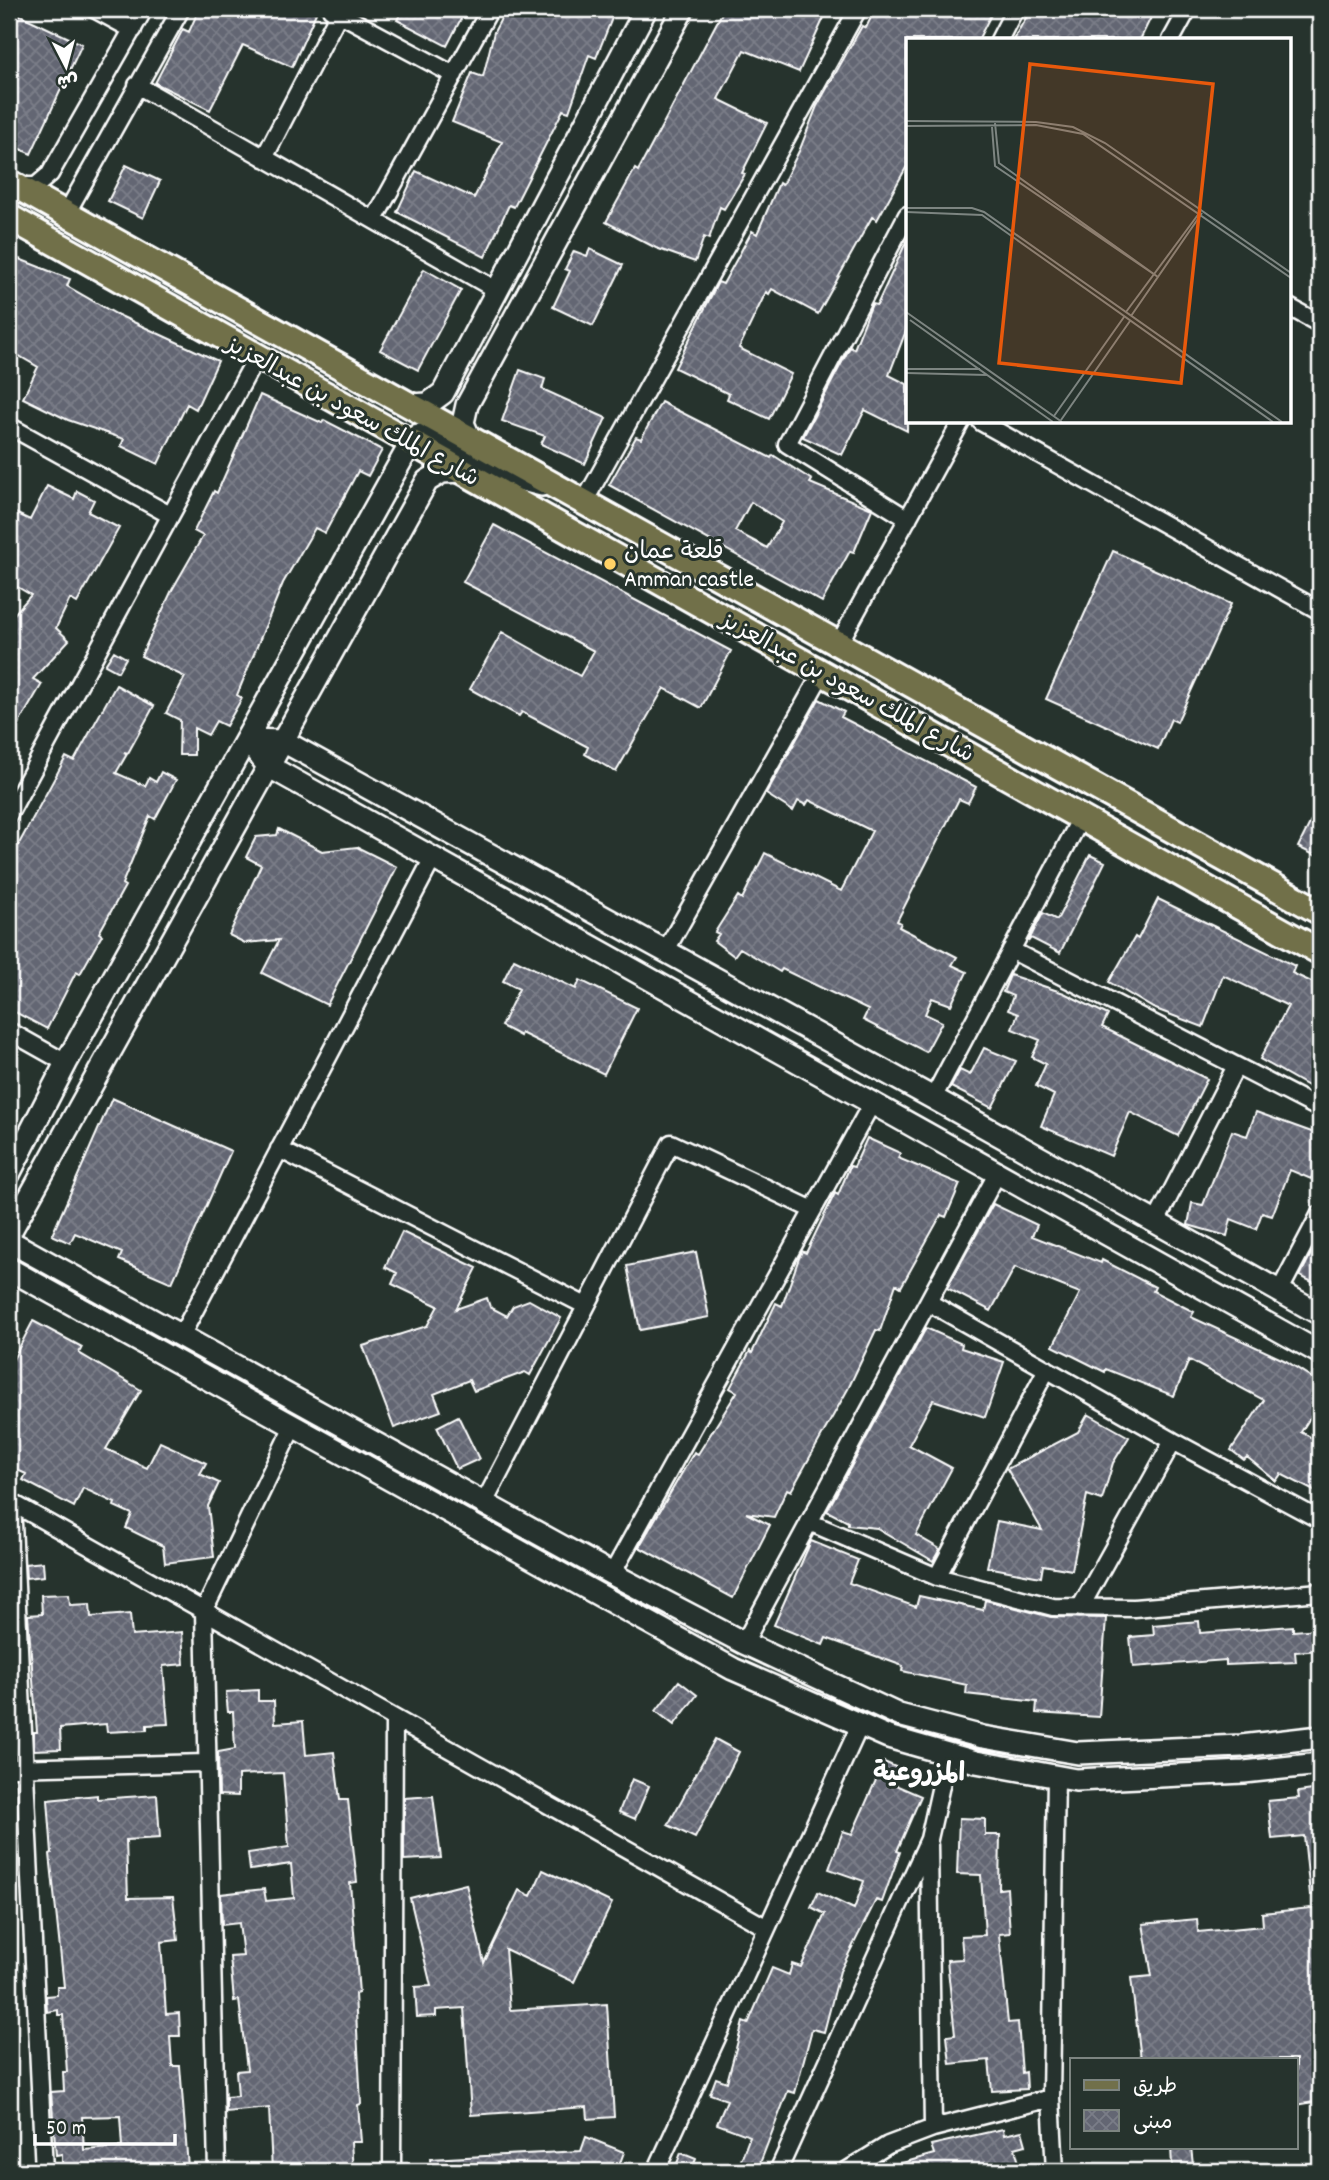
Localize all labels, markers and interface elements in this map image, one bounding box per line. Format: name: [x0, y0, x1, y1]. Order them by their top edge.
north arrow: [32, 32, 102, 102]
inset map: [906, 38, 1290, 424]
text: ش: [56, 65, 79, 94]
street label: شارع الملك سعود بن عبدالعزيز: [217, 328, 485, 497]
place label: قلعة عمان Amman castle: [624, 536, 754, 598]
marker: قلعة عمان Amman castle: [602, 556, 618, 572]
street label: شارع الملك سعود بن عبدالعزيز: [712, 604, 980, 773]
district label: المزروعية: [873, 1756, 965, 1793]
legend: [1070, 2058, 1298, 2148]
text: طريق: [1133, 2073, 1177, 2103]
scale bar: [35, 2103, 175, 2147]
text: مبنى: [1133, 2109, 1172, 2139]
text: 50 m: [46, 2115, 86, 2145]

